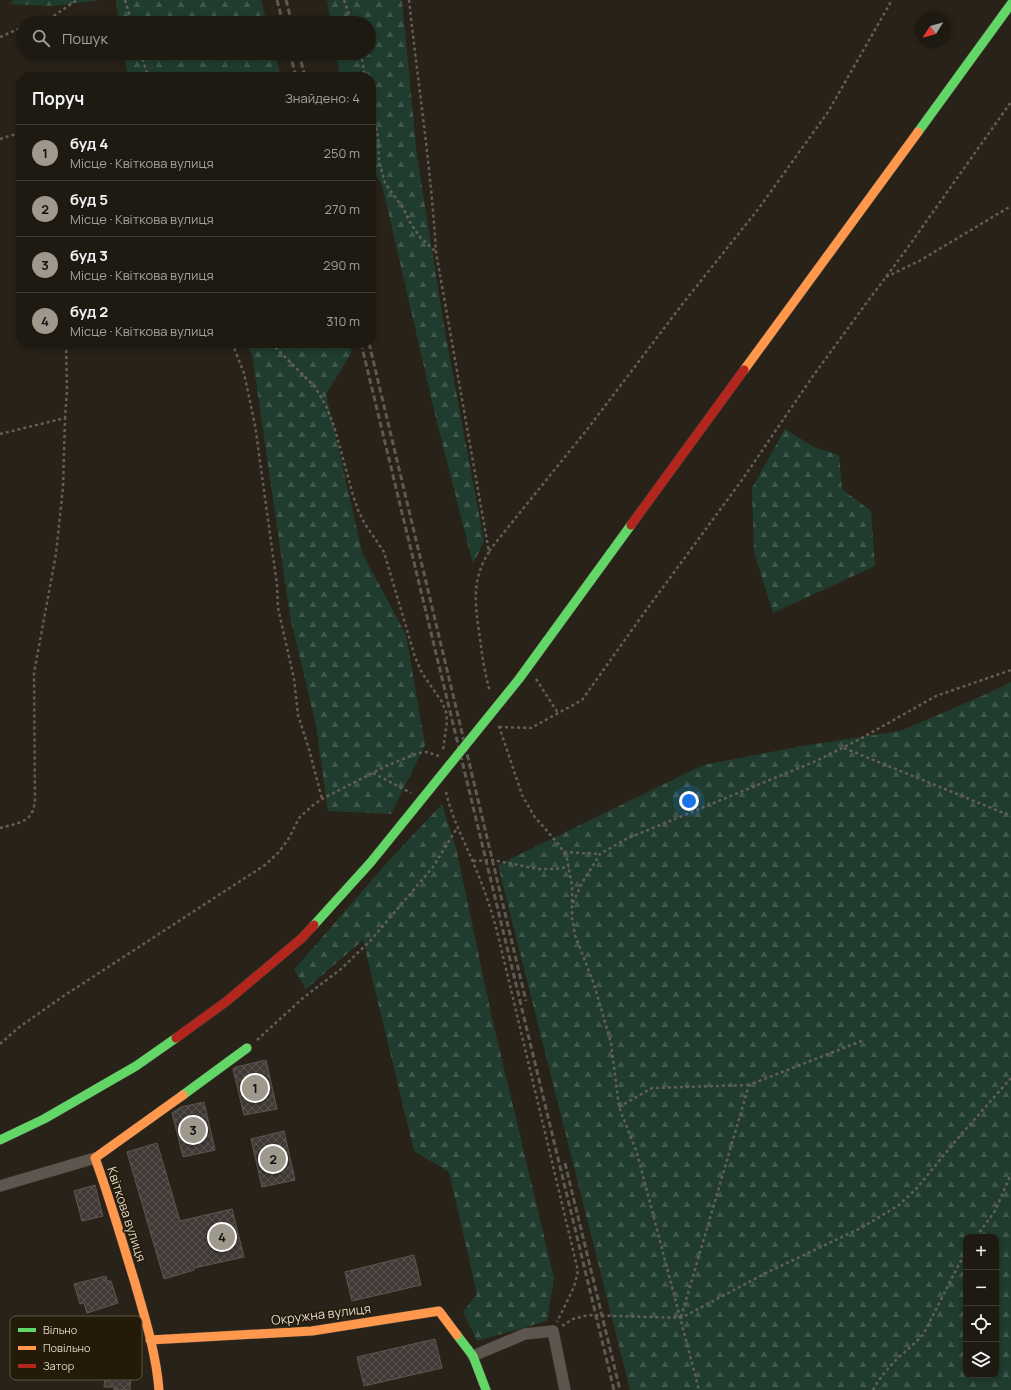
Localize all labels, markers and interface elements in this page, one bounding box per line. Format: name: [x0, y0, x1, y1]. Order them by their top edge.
north arrow: [915, 12, 951, 48]
search box: [16, 16, 376, 60]
icon: search: [30, 27, 52, 49]
text: Пошук: [62, 28, 108, 49]
text: Поруч: [32, 87, 84, 110]
text: Знайдено: 4: [285, 89, 360, 107]
text: буд 4: [70, 133, 108, 154]
text: 1: [42, 144, 48, 162]
text: 250 m: [324, 144, 360, 162]
text: Місце · Квіткова вулиця: [70, 154, 214, 172]
text: буд 5: [70, 189, 108, 210]
text: 2: [41, 200, 49, 218]
text: 270 m: [325, 200, 360, 218]
text: Місце · Квіткова вулиця: [70, 210, 214, 228]
text: буд 3: [70, 245, 108, 266]
text: 3: [41, 256, 49, 274]
text: 290 m: [323, 256, 360, 274]
text: Місце · Квіткова вулиця: [70, 266, 214, 284]
text: буд 2: [70, 301, 108, 322]
text: 4: [41, 312, 49, 330]
text: 310 m: [326, 312, 360, 330]
text: Місце · Квіткова вулиця: [70, 322, 214, 340]
your location: [679, 791, 699, 811]
pin: 1: [242, 1073, 268, 1103]
pin: 3: [180, 1115, 206, 1145]
pin: 2: [260, 1144, 286, 1174]
street label: Квіткова вулиця: [103, 1164, 151, 1264]
pin: 4: [209, 1222, 235, 1252]
map controls: [963, 1234, 999, 1378]
button: +: [963, 1234, 999, 1270]
button: −: [963, 1270, 999, 1306]
street label: Окружна вулиця: [270, 1299, 372, 1329]
button: locate: [963, 1306, 999, 1342]
legend: [10, 1316, 142, 1380]
text: Вільно: [43, 1322, 78, 1337]
text: Повільно: [43, 1340, 91, 1355]
button: layers: [963, 1342, 999, 1378]
text: Затор: [43, 1358, 75, 1373]

